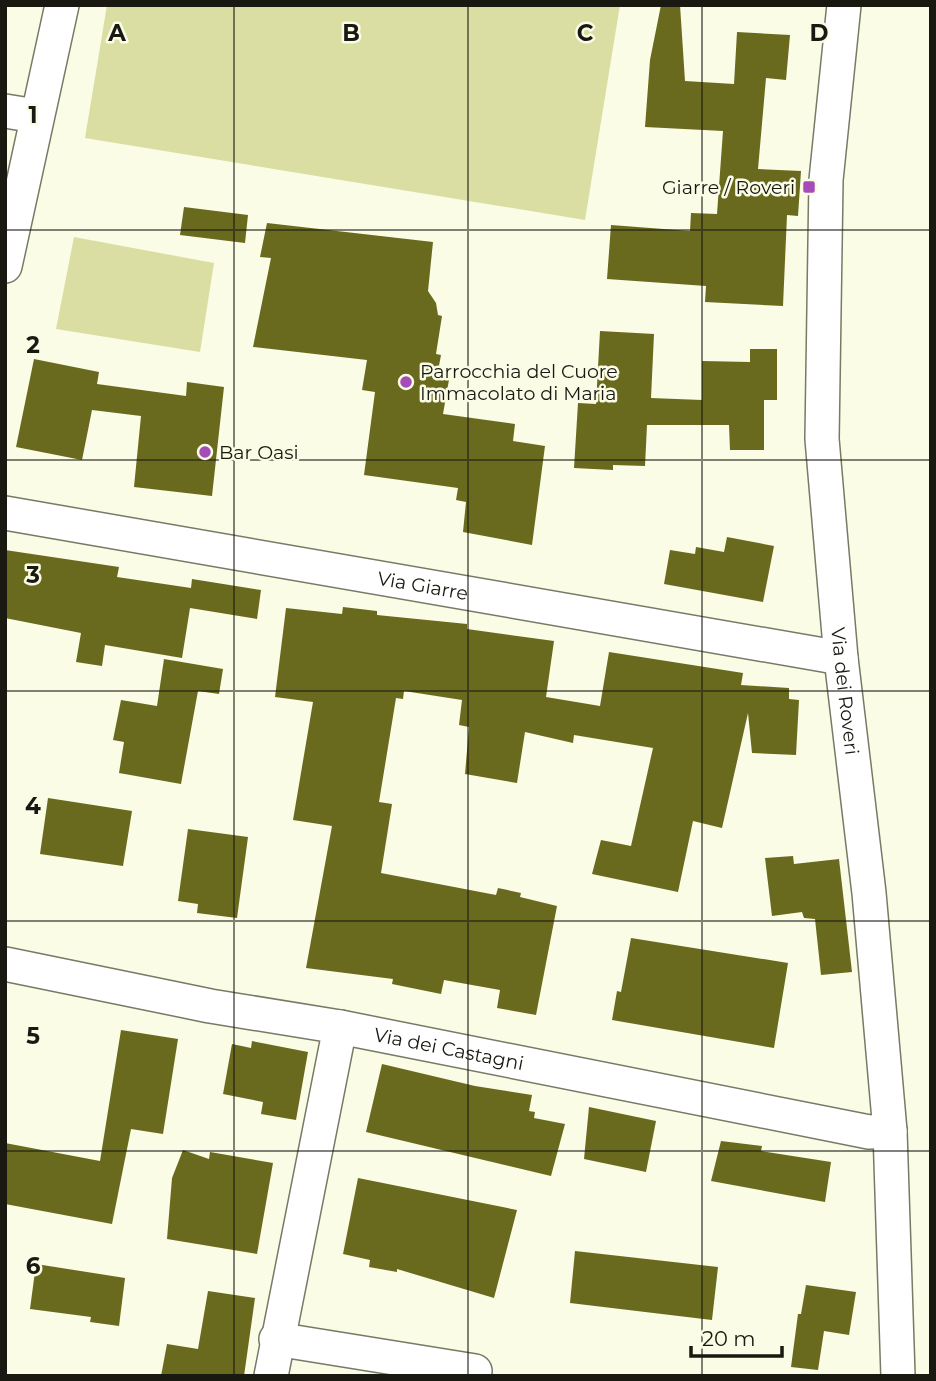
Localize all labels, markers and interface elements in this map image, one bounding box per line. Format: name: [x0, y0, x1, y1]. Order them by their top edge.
text: A: [107, 19, 126, 47]
text: B: [342, 19, 360, 47]
text: C: [577, 19, 594, 47]
text: D: [810, 19, 829, 47]
text: 1: [28, 101, 38, 129]
place label: Giarre / Roveri: [662, 176, 795, 199]
marker: Giarre / Roveri: [801, 179, 817, 195]
text: 2: [26, 331, 40, 359]
place label: Parrocchia del Cuore Immacolato di Maria: [420, 360, 618, 405]
marker: Parrocchia del Cuore Immacolato di Maria: [398, 374, 414, 390]
place label: Bar Oasi: [219, 441, 299, 464]
marker: Bar Oasi: [197, 444, 213, 460]
text: 3: [25, 561, 40, 589]
street label: Via Giarre: [376, 567, 470, 605]
street label: Via dei Roveri: [826, 626, 863, 756]
text: 4: [25, 792, 41, 820]
text: 5: [26, 1022, 40, 1050]
street label: Via dei Castagni: [372, 1023, 526, 1075]
text: 6: [26, 1252, 41, 1280]
scale bar: [691, 1314, 782, 1358]
text: 20 m: [702, 1326, 756, 1351]

